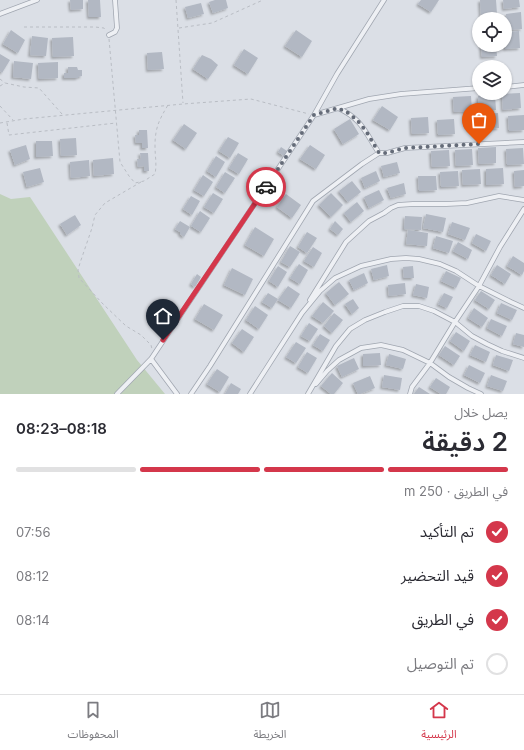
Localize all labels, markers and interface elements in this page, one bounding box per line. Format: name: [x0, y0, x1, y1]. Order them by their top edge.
map controls: [472, 12, 512, 100]
button: locate: [472, 12, 512, 52]
button: layers: [472, 60, 512, 100]
pin: [462, 103, 496, 144]
icon: bag: [468, 109, 490, 131]
courier: [246, 167, 286, 207]
icon: car: [255, 176, 277, 198]
pin: [146, 299, 180, 340]
icon: home: [152, 305, 174, 327]
text: يصل خلال: [454, 404, 508, 420]
text: 08:18–08:23: [16, 419, 107, 438]
text: 2 دقيقة: [422, 426, 508, 457]
text: في الطريق · 250 m: [404, 483, 508, 499]
icon: check: [486, 521, 508, 543]
text: تم التأكيد: [420, 522, 474, 541]
text: 07:56: [16, 524, 51, 540]
icon: check: [486, 565, 508, 587]
text: قيد التحضير: [401, 566, 474, 585]
text: 08:12: [16, 568, 49, 584]
icon: check: [486, 609, 508, 631]
text: في الطريق: [412, 610, 474, 629]
text: 08:14: [16, 612, 50, 628]
text: تم التوصيل: [407, 654, 474, 673]
tab: المحفوظات: [67, 699, 119, 746]
tab: الخريطة: [253, 699, 286, 746]
tab: الرئيسية: [421, 699, 457, 746]

